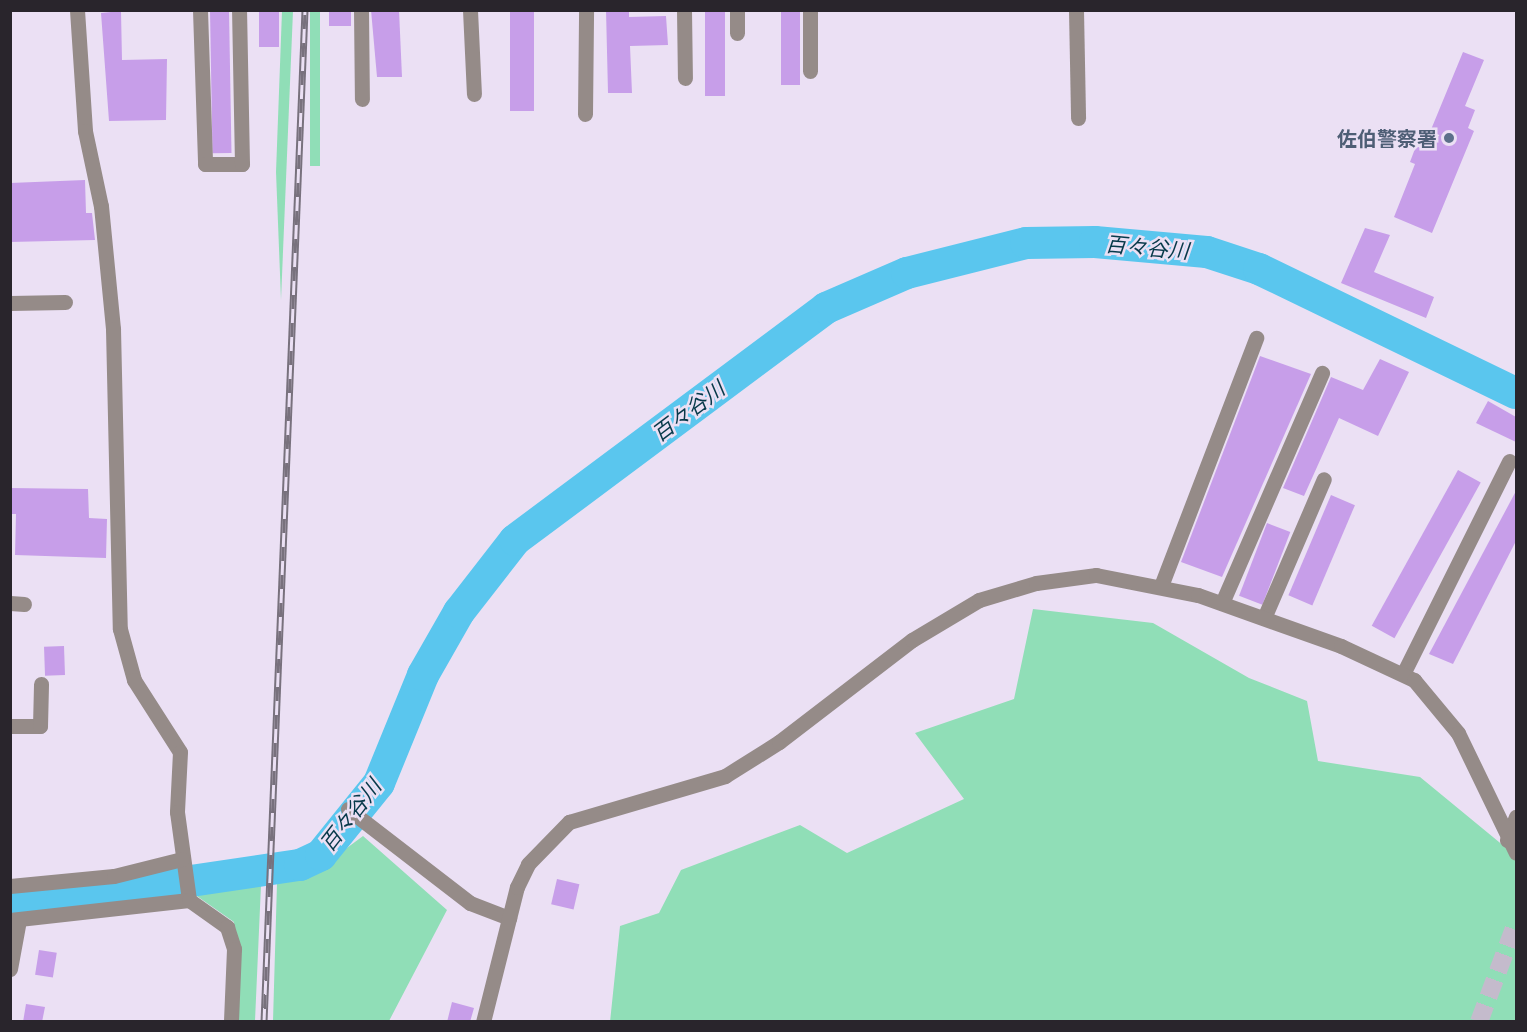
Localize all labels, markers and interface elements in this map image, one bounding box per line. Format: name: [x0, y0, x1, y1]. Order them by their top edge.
place label: 佐伯警察署: [1337, 126, 1437, 150]
marker: 佐伯警察署: [1442, 131, 1456, 145]
water label: 百々谷川: [1104, 231, 1190, 263]
water label: 百々谷川: [647, 376, 729, 446]
water label: 百々谷川: [314, 774, 386, 856]

